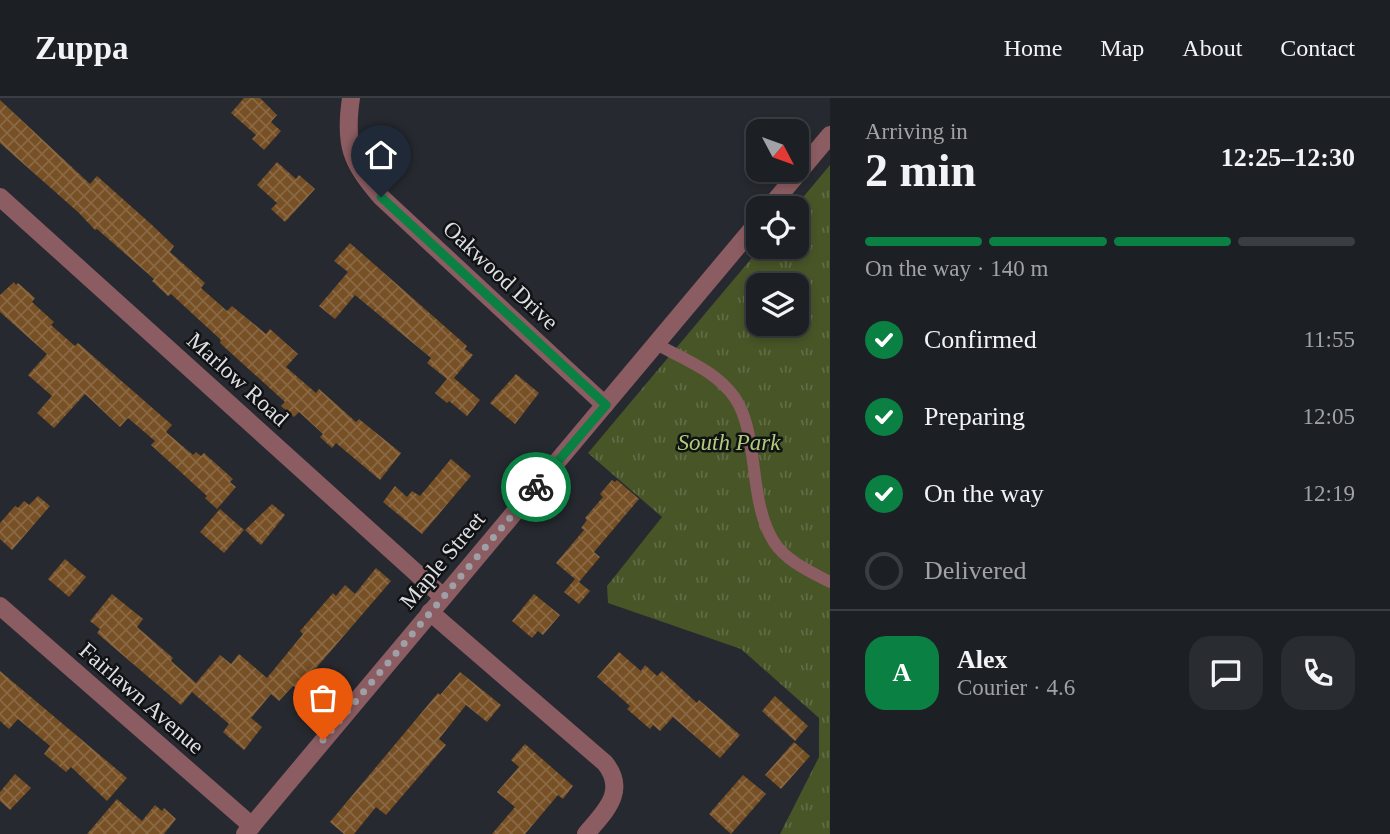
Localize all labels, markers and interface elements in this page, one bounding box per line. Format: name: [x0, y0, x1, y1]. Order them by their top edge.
text: Zuppa: [35, 30, 129, 66]
text: Home: [1004, 35, 1062, 61]
text: Map: [1100, 35, 1144, 61]
text: About: [1182, 35, 1242, 61]
text: Contact: [1280, 35, 1355, 61]
north arrow: [746, 119, 808, 182]
map controls: [746, 119, 809, 336]
text: Arriving in: [865, 119, 968, 144]
pin: [351, 125, 411, 197]
icon: home: [362, 136, 400, 174]
text: 12:25–12:30: [1221, 143, 1355, 172]
text: 2 min: [865, 145, 976, 196]
button: locate: [746, 196, 809, 259]
street label: Oakwood Drive: [438, 216, 563, 335]
text: On the way · 140 m: [865, 256, 1048, 281]
button: layers: [746, 273, 809, 336]
icon: check: [865, 321, 903, 359]
text: Confirmed: [924, 325, 1037, 354]
text: 11:55: [1303, 327, 1355, 352]
street label: Marlow Road: [182, 328, 294, 432]
icon: check: [865, 398, 903, 436]
text: Preparing: [924, 402, 1025, 431]
text: 12:05: [1303, 404, 1355, 429]
park label: South Park: [678, 430, 781, 455]
courier: [501, 452, 571, 522]
icon: bike: [517, 468, 555, 506]
icon: check: [865, 475, 903, 513]
text: On the way: [924, 479, 1044, 508]
text: 12:19: [1303, 481, 1355, 506]
street label: Maple Street: [395, 507, 490, 614]
text: Delivered: [924, 556, 1027, 585]
button: chat: [1189, 636, 1263, 710]
button: phone: [1281, 636, 1355, 710]
street label: Fairlawn Avenue: [75, 638, 209, 759]
text: Alex: [957, 645, 1008, 674]
text: A: [893, 658, 911, 687]
pin: [293, 668, 353, 740]
text: Courier · 4.6: [957, 675, 1075, 700]
icon: bag: [304, 679, 342, 717]

